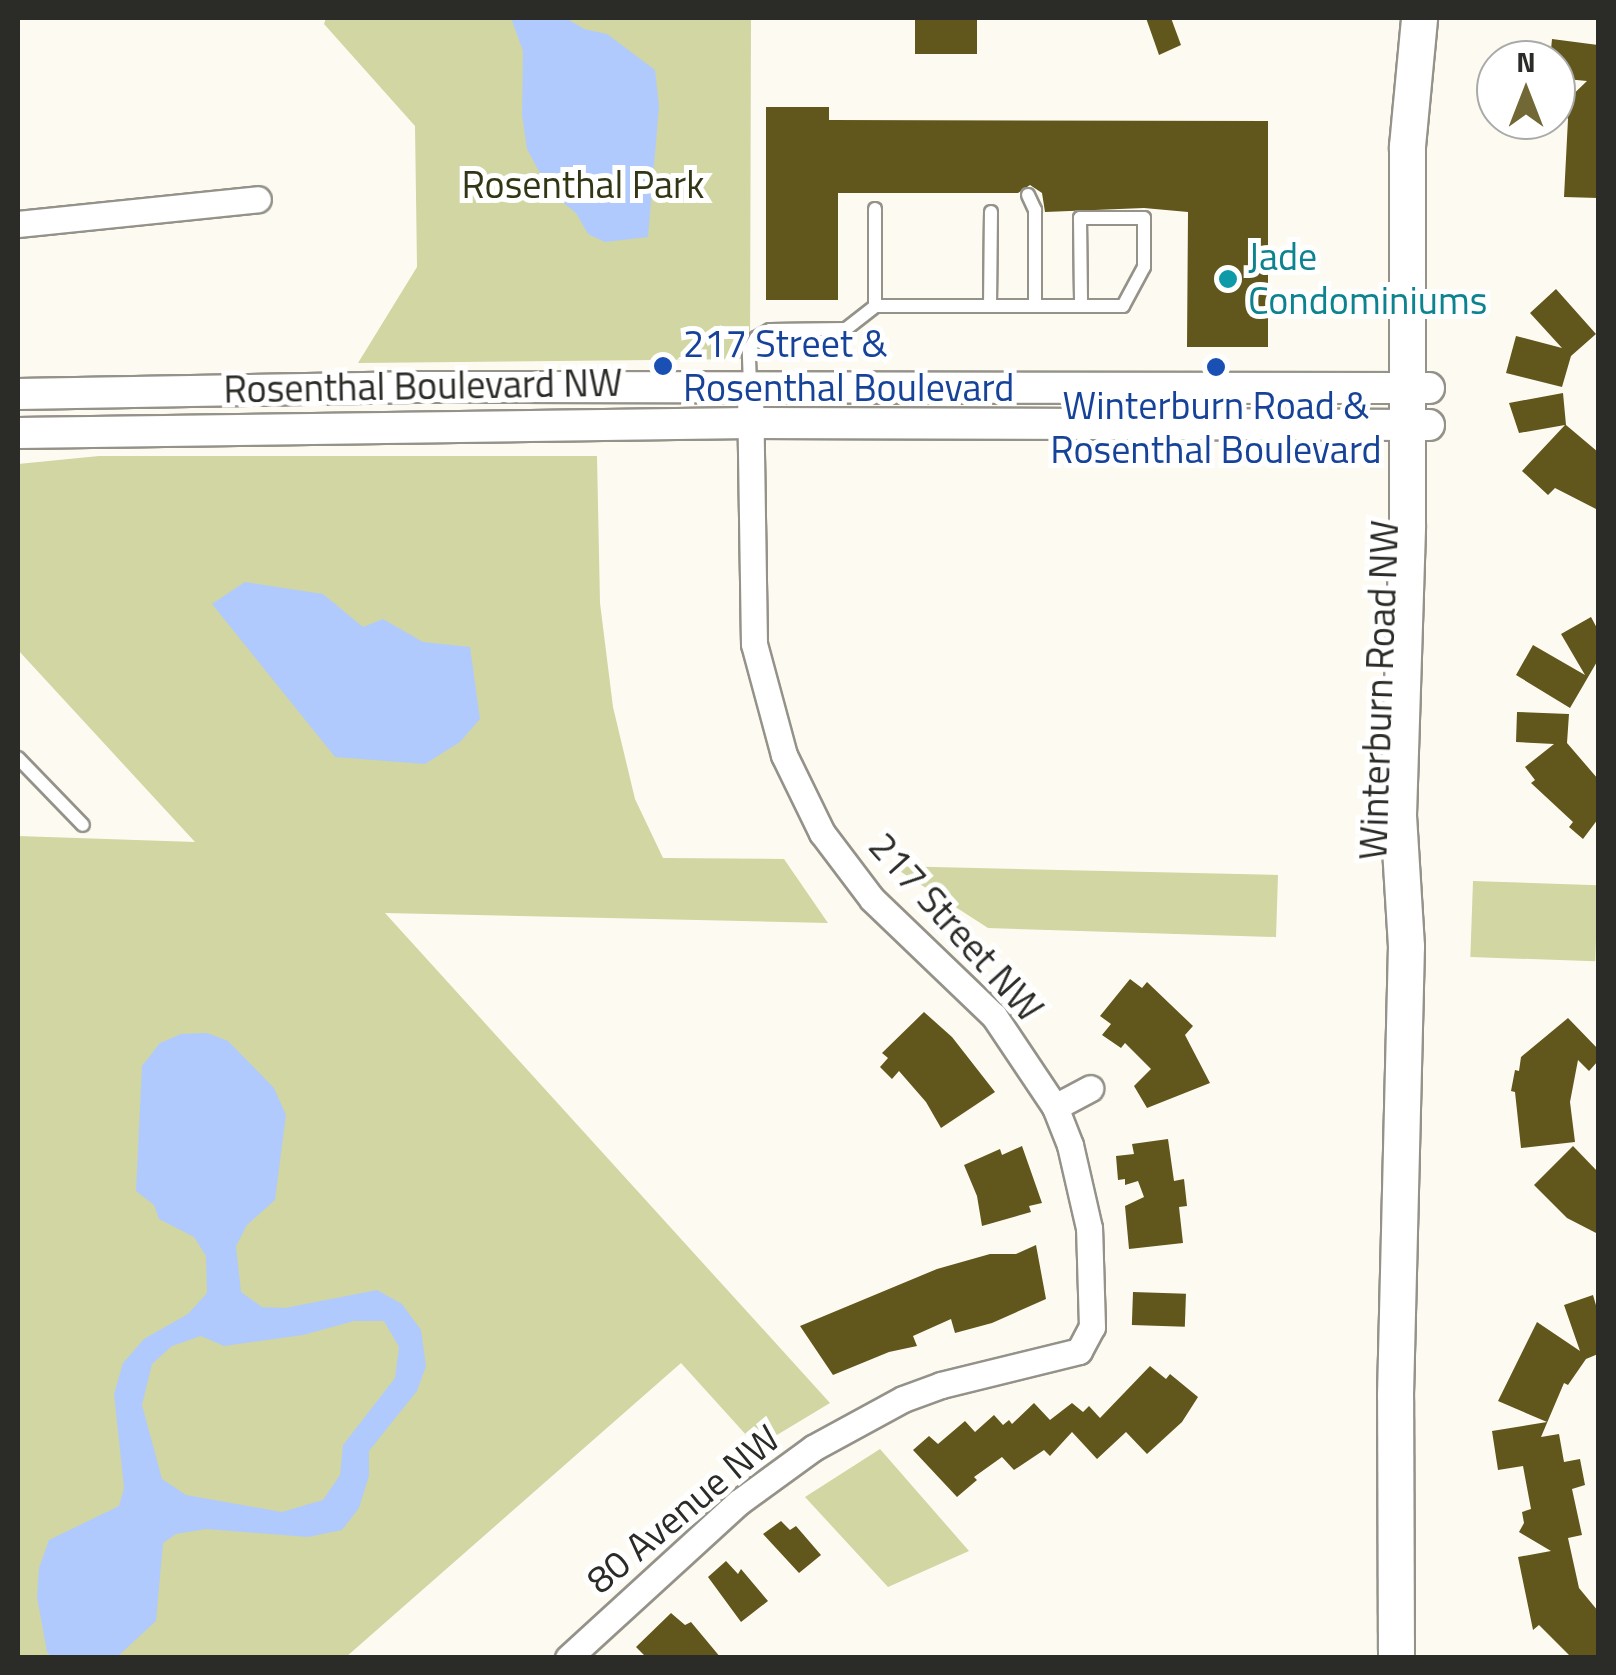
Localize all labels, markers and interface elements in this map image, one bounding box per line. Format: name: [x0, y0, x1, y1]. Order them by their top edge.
north arrow: [1476, 40, 1576, 140]
text: N: [1516, 40, 1536, 83]
park label: Rosenthal Park: [462, 162, 704, 208]
place label: Jade Condominiums: [1248, 234, 1487, 323]
marker: Jade Condominiums: [1217, 268, 1239, 290]
place label: 217 Street & Rosenthal Boulevard: [683, 321, 1014, 410]
marker: 217 Street & Rosenthal Boulevard: [652, 355, 674, 377]
marker: Winterburn Road & Rosenthal Boulevard: [1205, 356, 1227, 378]
street label: Rosenthal Boulevard NW: [223, 360, 623, 412]
place label: Winterburn Road & Rosenthal Boulevard: [1050, 383, 1382, 472]
street label: Winterburn Road NW: [1350, 519, 1408, 861]
street label: 217 Street NW: [859, 823, 1053, 1031]
street label: 80 Avenue NW: [577, 1415, 789, 1603]

